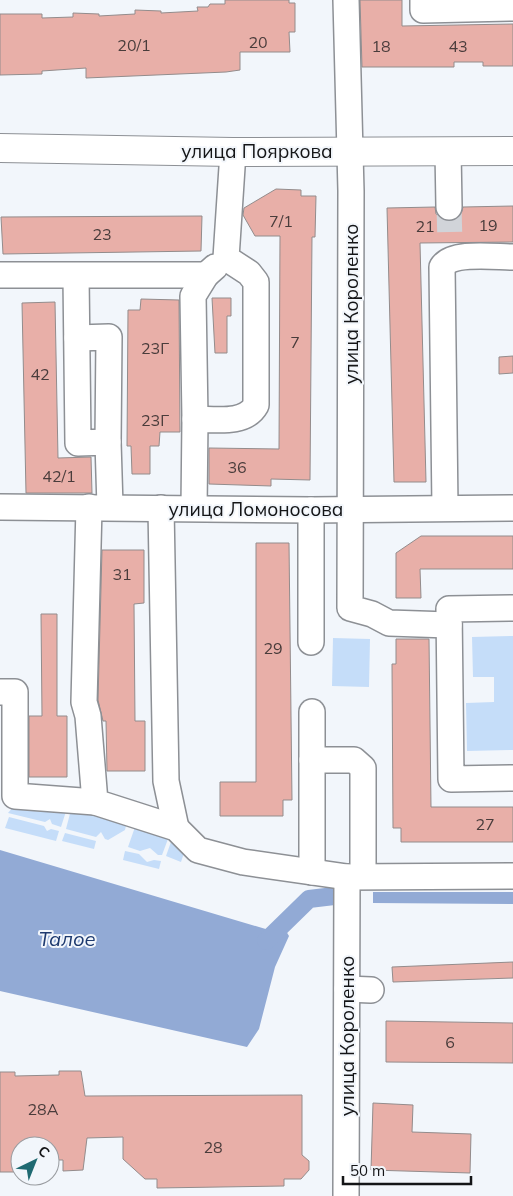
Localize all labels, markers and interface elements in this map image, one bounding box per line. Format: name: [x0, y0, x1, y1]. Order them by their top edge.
house number: 20: [248, 32, 268, 52]
house number: 20/1: [117, 35, 151, 55]
house number: 18: [371, 36, 391, 56]
house number: 43: [448, 36, 468, 56]
street label: улица Пояркова: [181, 139, 333, 163]
house number: 7/1: [269, 211, 293, 231]
house number: 19: [478, 215, 498, 235]
house number: 21: [415, 216, 435, 236]
house number: 23: [92, 224, 112, 244]
street label: улица Короленко: [339, 224, 363, 384]
house number: 7: [290, 332, 300, 352]
house number: 23Г: [141, 338, 169, 358]
house number: 42: [30, 364, 50, 384]
house number: 23Г: [141, 410, 169, 430]
house number: 36: [227, 457, 247, 477]
house number: 42/1: [42, 466, 76, 486]
street label: улица Ломоносова: [169, 497, 343, 521]
house number: 31: [112, 564, 132, 584]
house number: 29: [263, 638, 283, 658]
house number: 27: [475, 814, 495, 834]
water label: Талое: [38, 926, 96, 951]
street label: улица Короленко: [335, 956, 359, 1116]
house number: 6: [445, 1032, 455, 1052]
house number: 28А: [28, 1099, 59, 1119]
north arrow: [10, 1136, 60, 1186]
house number: 28: [203, 1137, 223, 1157]
text: С: [34, 1142, 54, 1161]
scale bar: [343, 1154, 470, 1186]
text: 50 m: [350, 1161, 385, 1180]

